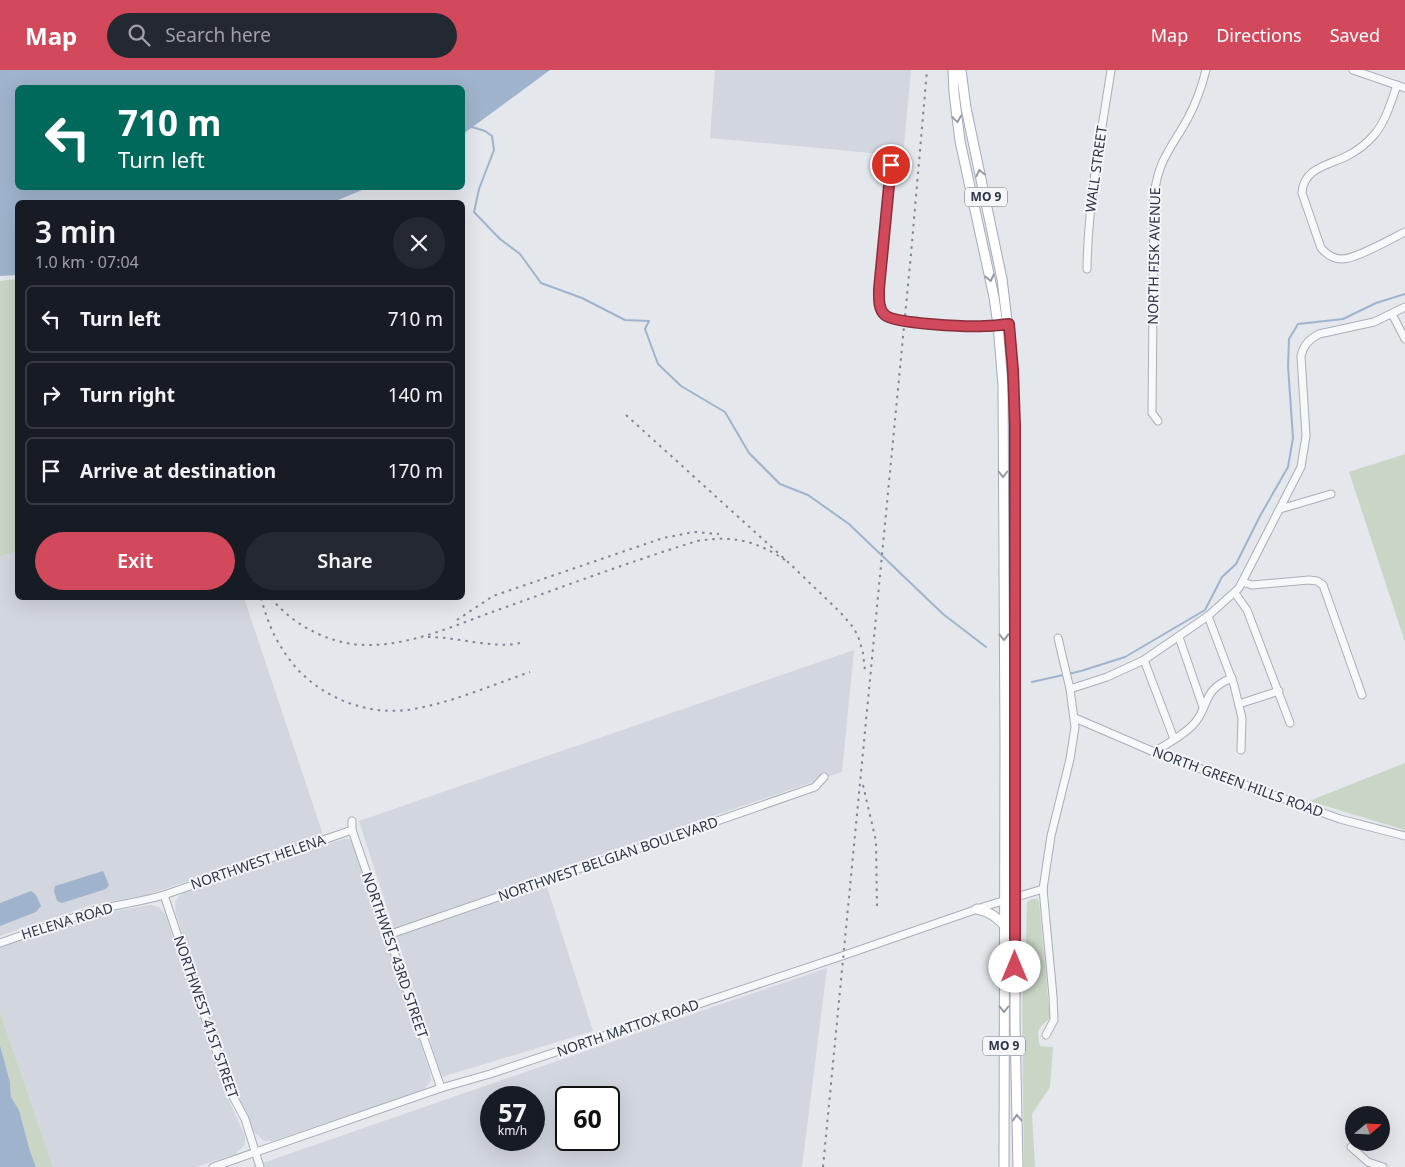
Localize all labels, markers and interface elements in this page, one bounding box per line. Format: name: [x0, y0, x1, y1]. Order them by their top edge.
search box: [107, 13, 457, 58]
text: Map: [25, 19, 77, 52]
icon: search: [125, 21, 153, 49]
text: Search here: [165, 22, 271, 48]
text: Map: [1151, 23, 1188, 47]
text: Directions: [1216, 23, 1302, 47]
text: Saved: [1330, 23, 1380, 47]
text: 710 m: [118, 99, 221, 146]
icon: left: [35, 105, 100, 170]
one-way arrow: [951, 115, 962, 123]
street label: WALL STREET: [1080, 124, 1111, 213]
text: Turn left: [118, 144, 205, 174]
pin: [870, 144, 912, 186]
icon: arrive: [877, 151, 905, 179]
one-way arrow: [975, 168, 986, 177]
street label: NORTH FISK AVENUE: [1143, 187, 1164, 325]
road number: MO 9: [965, 188, 1007, 206]
text: 3 min: [35, 211, 116, 252]
button: close: [393, 217, 445, 269]
text: 1.0 km · 07:04: [35, 251, 139, 273]
one-way arrow: [984, 273, 995, 282]
icon: left: [37, 305, 65, 333]
text: Turn left: [80, 306, 161, 332]
text: 710 m: [388, 306, 443, 332]
icon: right: [37, 381, 65, 409]
text: Turn right: [80, 382, 175, 408]
text: 140 m: [388, 382, 443, 408]
icon: arrive: [37, 457, 65, 485]
text: Arrive at destination: [80, 458, 276, 484]
text: 170 m: [388, 458, 443, 484]
one-way arrow: [998, 470, 1009, 478]
button: Exit: [35, 532, 235, 590]
button: Share: [245, 532, 445, 590]
one-way arrow: [998, 633, 1009, 641]
street label: NORTH GREEN HILLS ROAD: [1150, 742, 1326, 821]
street label: NORTHWEST BELGIAN BOULEVARD: [495, 812, 720, 905]
street label: NORTHWEST HELENA: [188, 830, 328, 893]
street label: NORTHWEST 43RD STREET: [358, 869, 433, 1041]
street label: HELENA ROAD: [19, 898, 115, 944]
street label: NORTHWEST 41ST STREET: [170, 933, 243, 1101]
position arrow: [988, 940, 1040, 992]
street label: NORTH MATTOX ROAD: [554, 994, 702, 1061]
one-way arrow: [999, 1006, 1009, 1013]
road number: MO 9: [983, 1036, 1025, 1056]
speed limit sign: 60: [555, 1086, 620, 1151]
text: 57: [498, 1095, 527, 1129]
north arrow: [1345, 1106, 1390, 1151]
map controls: [1345, 1106, 1390, 1151]
one-way arrow: [1012, 1114, 1022, 1122]
text: km/h: [498, 1122, 527, 1139]

